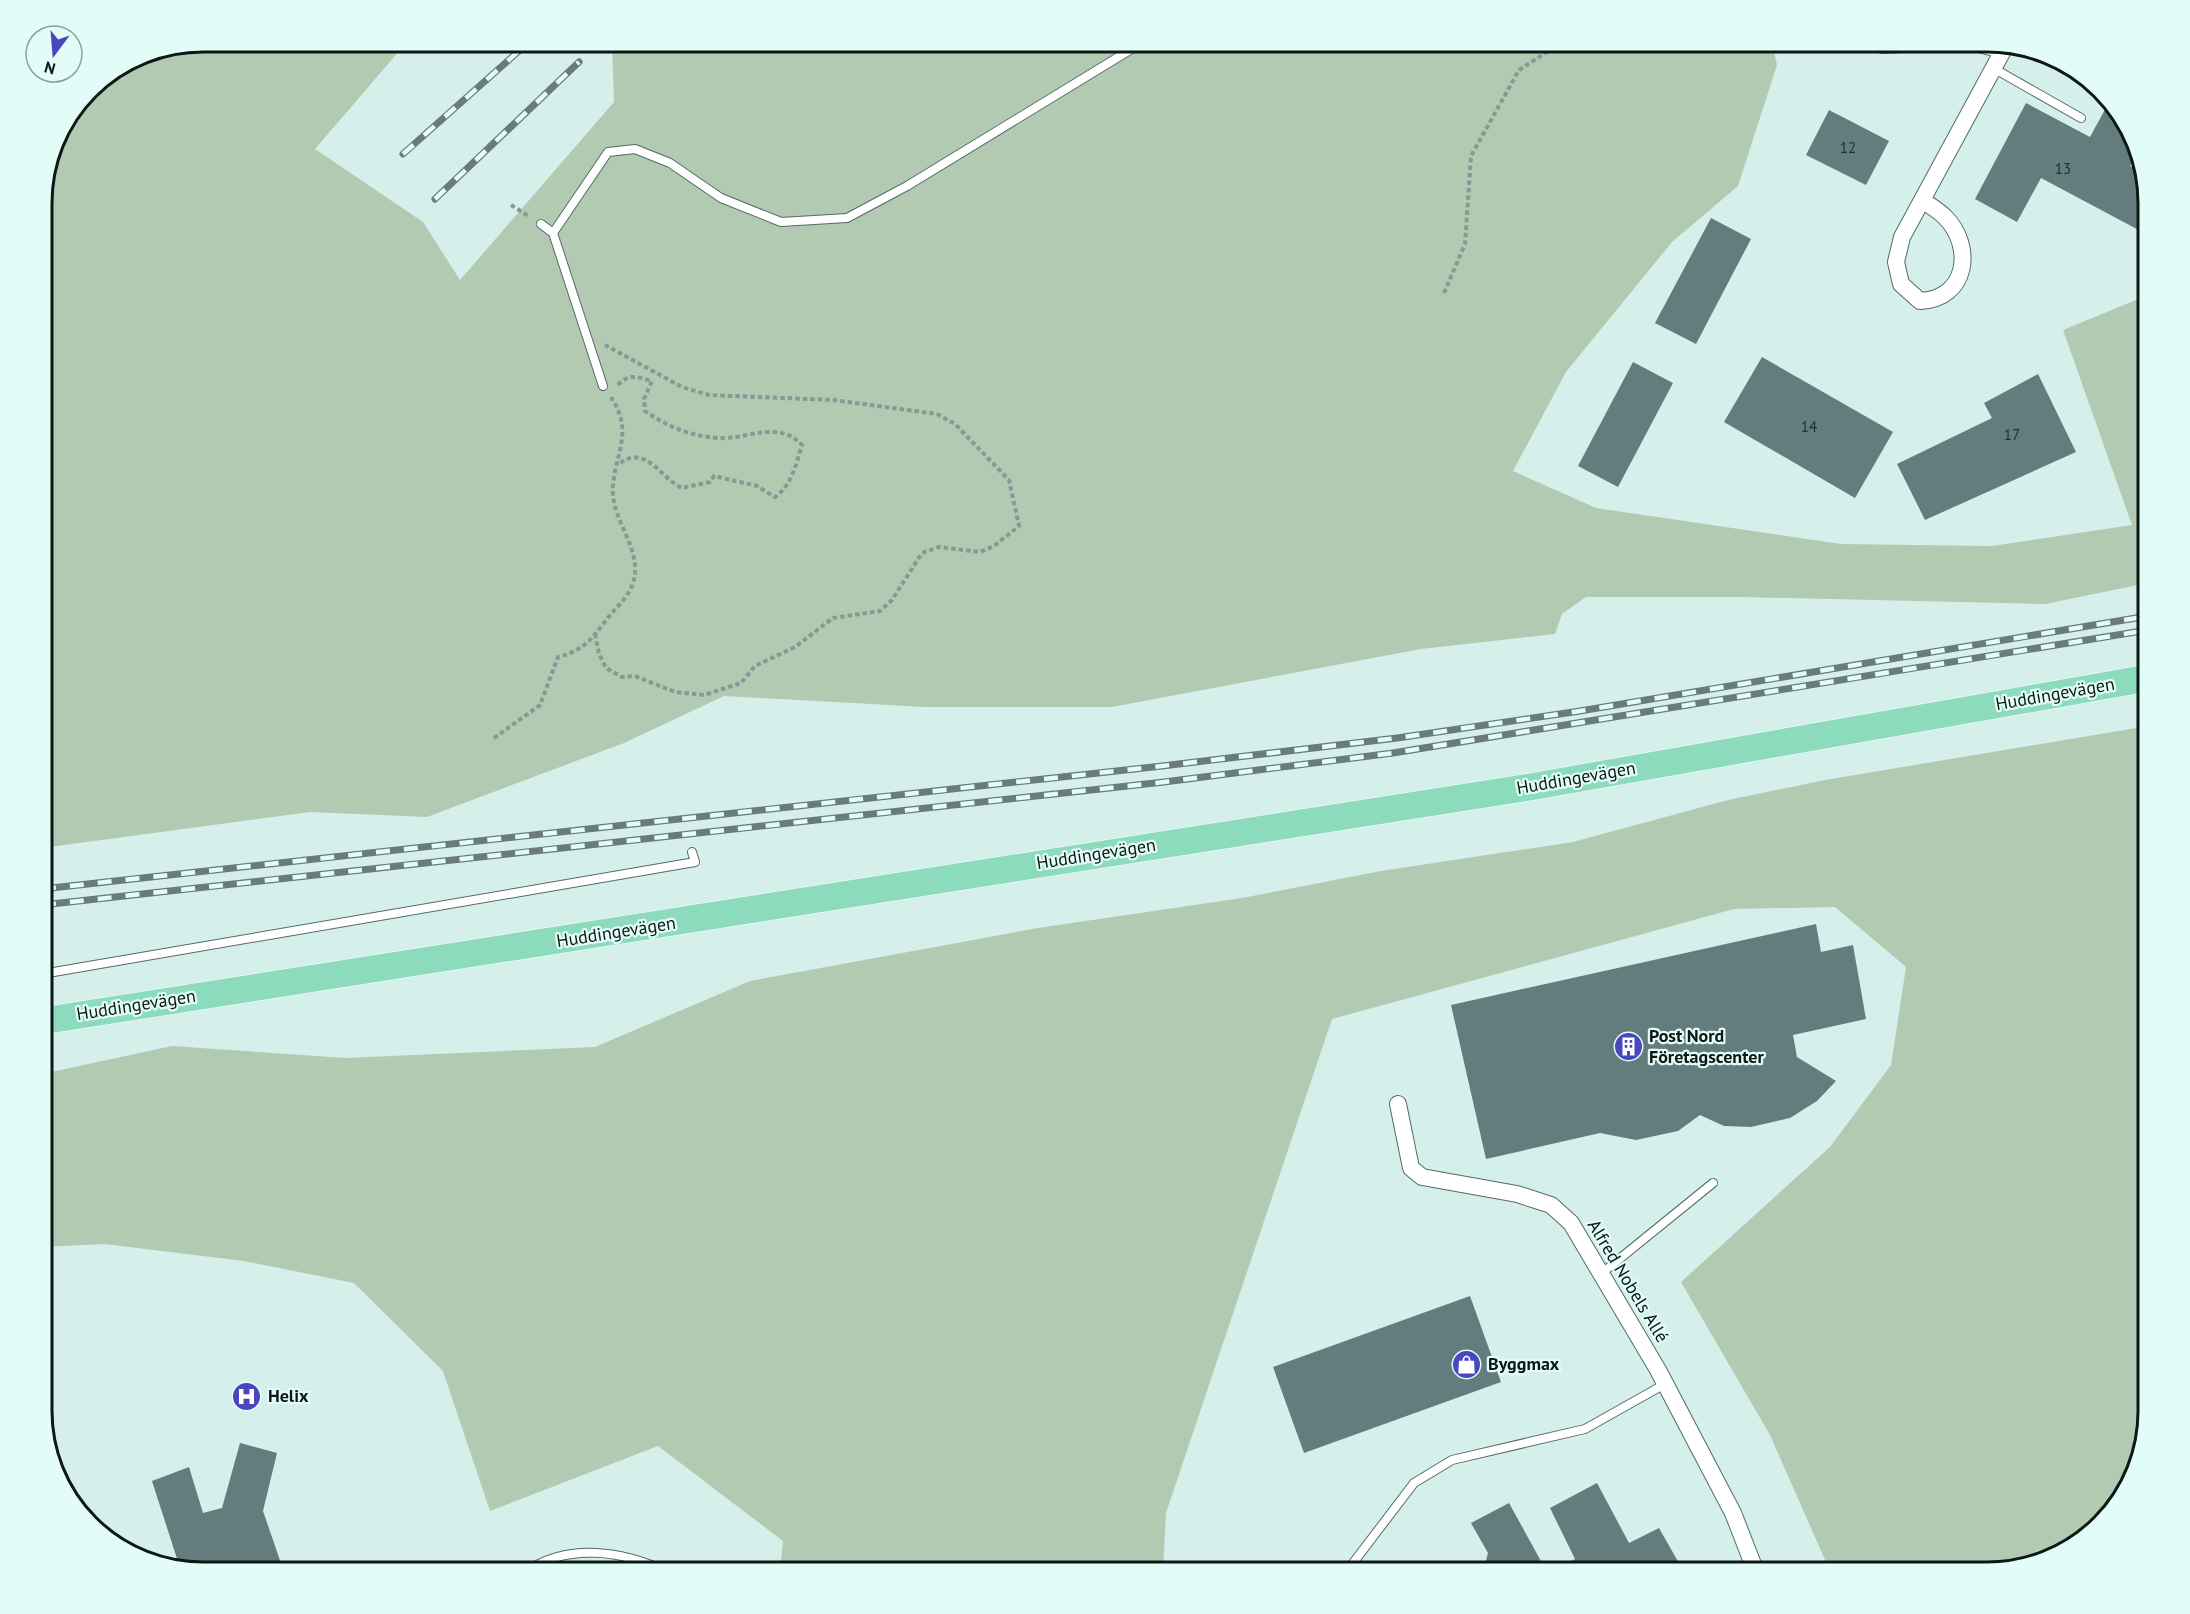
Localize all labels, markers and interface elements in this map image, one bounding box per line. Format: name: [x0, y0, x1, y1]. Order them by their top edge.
north arrow: [24, 24, 84, 84]
text: N: [42, 57, 58, 79]
house number: 12: [1840, 138, 1856, 157]
house number: 13: [2055, 159, 2071, 178]
house number: 14: [1801, 417, 1817, 436]
house number: 17: [2004, 425, 2020, 444]
street label: Huddingevägen: [1994, 672, 2116, 715]
street label: Huddingevägen: [1515, 756, 1637, 799]
street label: Huddingevägen: [1035, 833, 1157, 874]
street label: Huddingevägen: [555, 911, 677, 952]
street label: Huddingevägen: [75, 984, 197, 1025]
place label: Post Nord Företagscenter: [1649, 1024, 1765, 1068]
building icon: Post Nord Företagscenter: [1612, 1030, 1644, 1062]
street label: Alfred Nobels Allé: [1583, 1215, 1674, 1346]
shop icon: Byggmax: [1451, 1348, 1483, 1380]
place label: Byggmax: [1488, 1352, 1560, 1375]
hospital icon: Helix: [231, 1380, 263, 1412]
place label: Helix: [268, 1384, 309, 1407]

